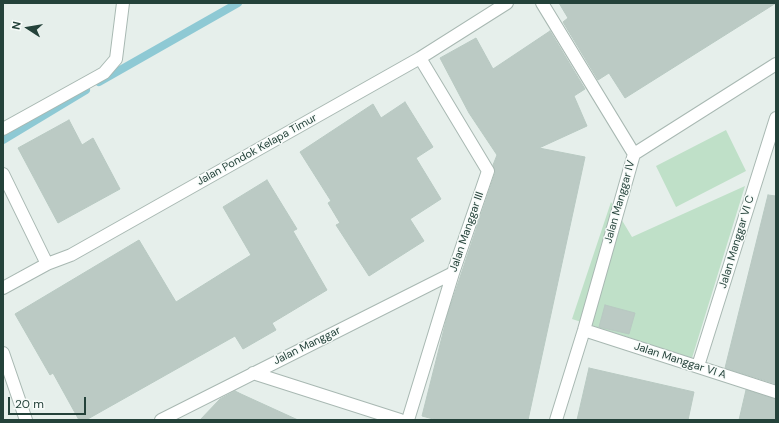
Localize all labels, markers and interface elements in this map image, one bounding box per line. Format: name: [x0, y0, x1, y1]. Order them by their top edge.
north arrow: [8, 8, 48, 48]
text: N: [9, 20, 24, 31]
street label: Jalan Pondok Kelapa Timur: [195, 111, 319, 189]
street label: Jalan Manggar IV: [602, 159, 638, 245]
street label: Jalan Manggar III: [447, 190, 487, 274]
street label: Jalan Manggar VI C: [717, 194, 757, 290]
street label: Jalan Manggar: [271, 324, 343, 368]
street label: Jalan Manggar VI A: [632, 340, 728, 382]
scale bar: [10, 389, 88, 415]
text: 20 m: [15, 396, 44, 412]

